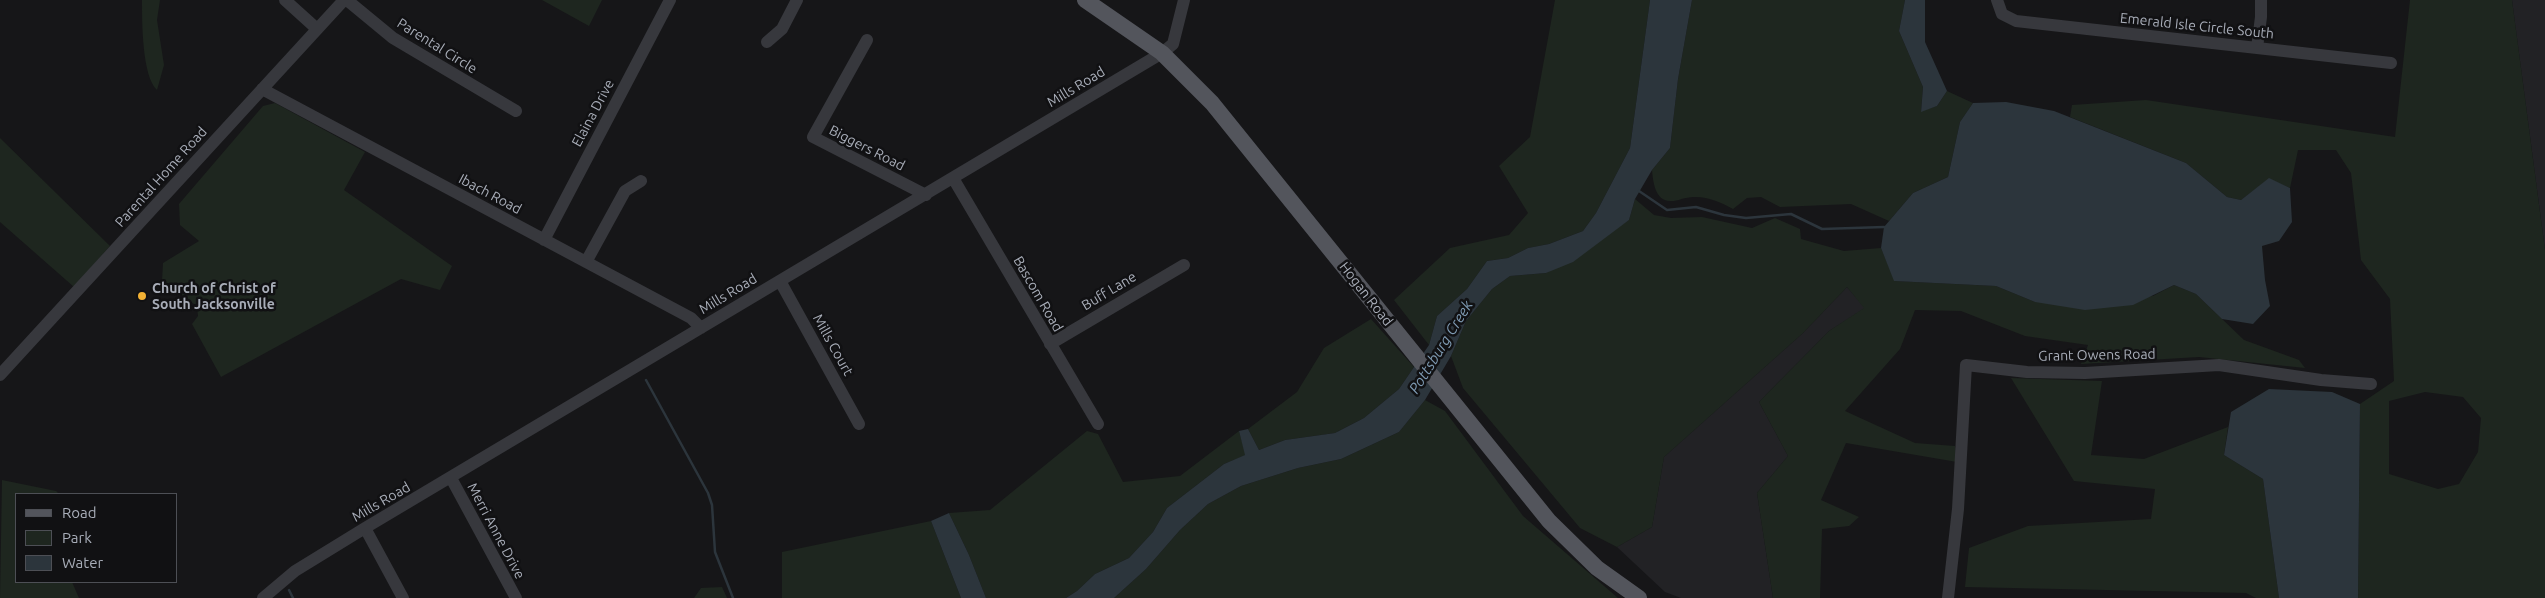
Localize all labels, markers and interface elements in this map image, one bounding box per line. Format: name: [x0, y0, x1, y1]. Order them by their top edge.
street label: Emerald Isle Circle South: [2119, 10, 2275, 42]
street label: Parental Circle: [394, 15, 480, 77]
street label: Mills Road: [1044, 63, 1108, 111]
street label: Elaina Drive: [568, 77, 618, 149]
street label: Biggers Road: [826, 122, 908, 174]
street label: Parental Home Road: [112, 123, 210, 231]
street label: Ibach Road: [456, 170, 524, 218]
street label: Bascom Road: [1010, 253, 1066, 335]
street label: Hogan Road: [1336, 259, 1396, 329]
street label: Buff Lane: [1079, 268, 1139, 314]
street label: Mills Road: [696, 270, 760, 318]
place label: Church of Christ of South Jacksonville: [152, 280, 276, 312]
marker: Church of Christ of South Jacksonville: [136, 290, 148, 302]
water label: Pottsburg Creek: [1405, 297, 1477, 397]
street label: Mills Court: [809, 311, 857, 379]
street label: Grant Owens Road: [2038, 346, 2156, 364]
street label: Mills Road: [349, 479, 413, 525]
street label: Merri Anne Drive: [464, 480, 528, 582]
legend: [15, 493, 178, 583]
text: Road: [62, 504, 97, 521]
text: Park: [62, 529, 92, 546]
text: Water: [62, 554, 103, 571]

